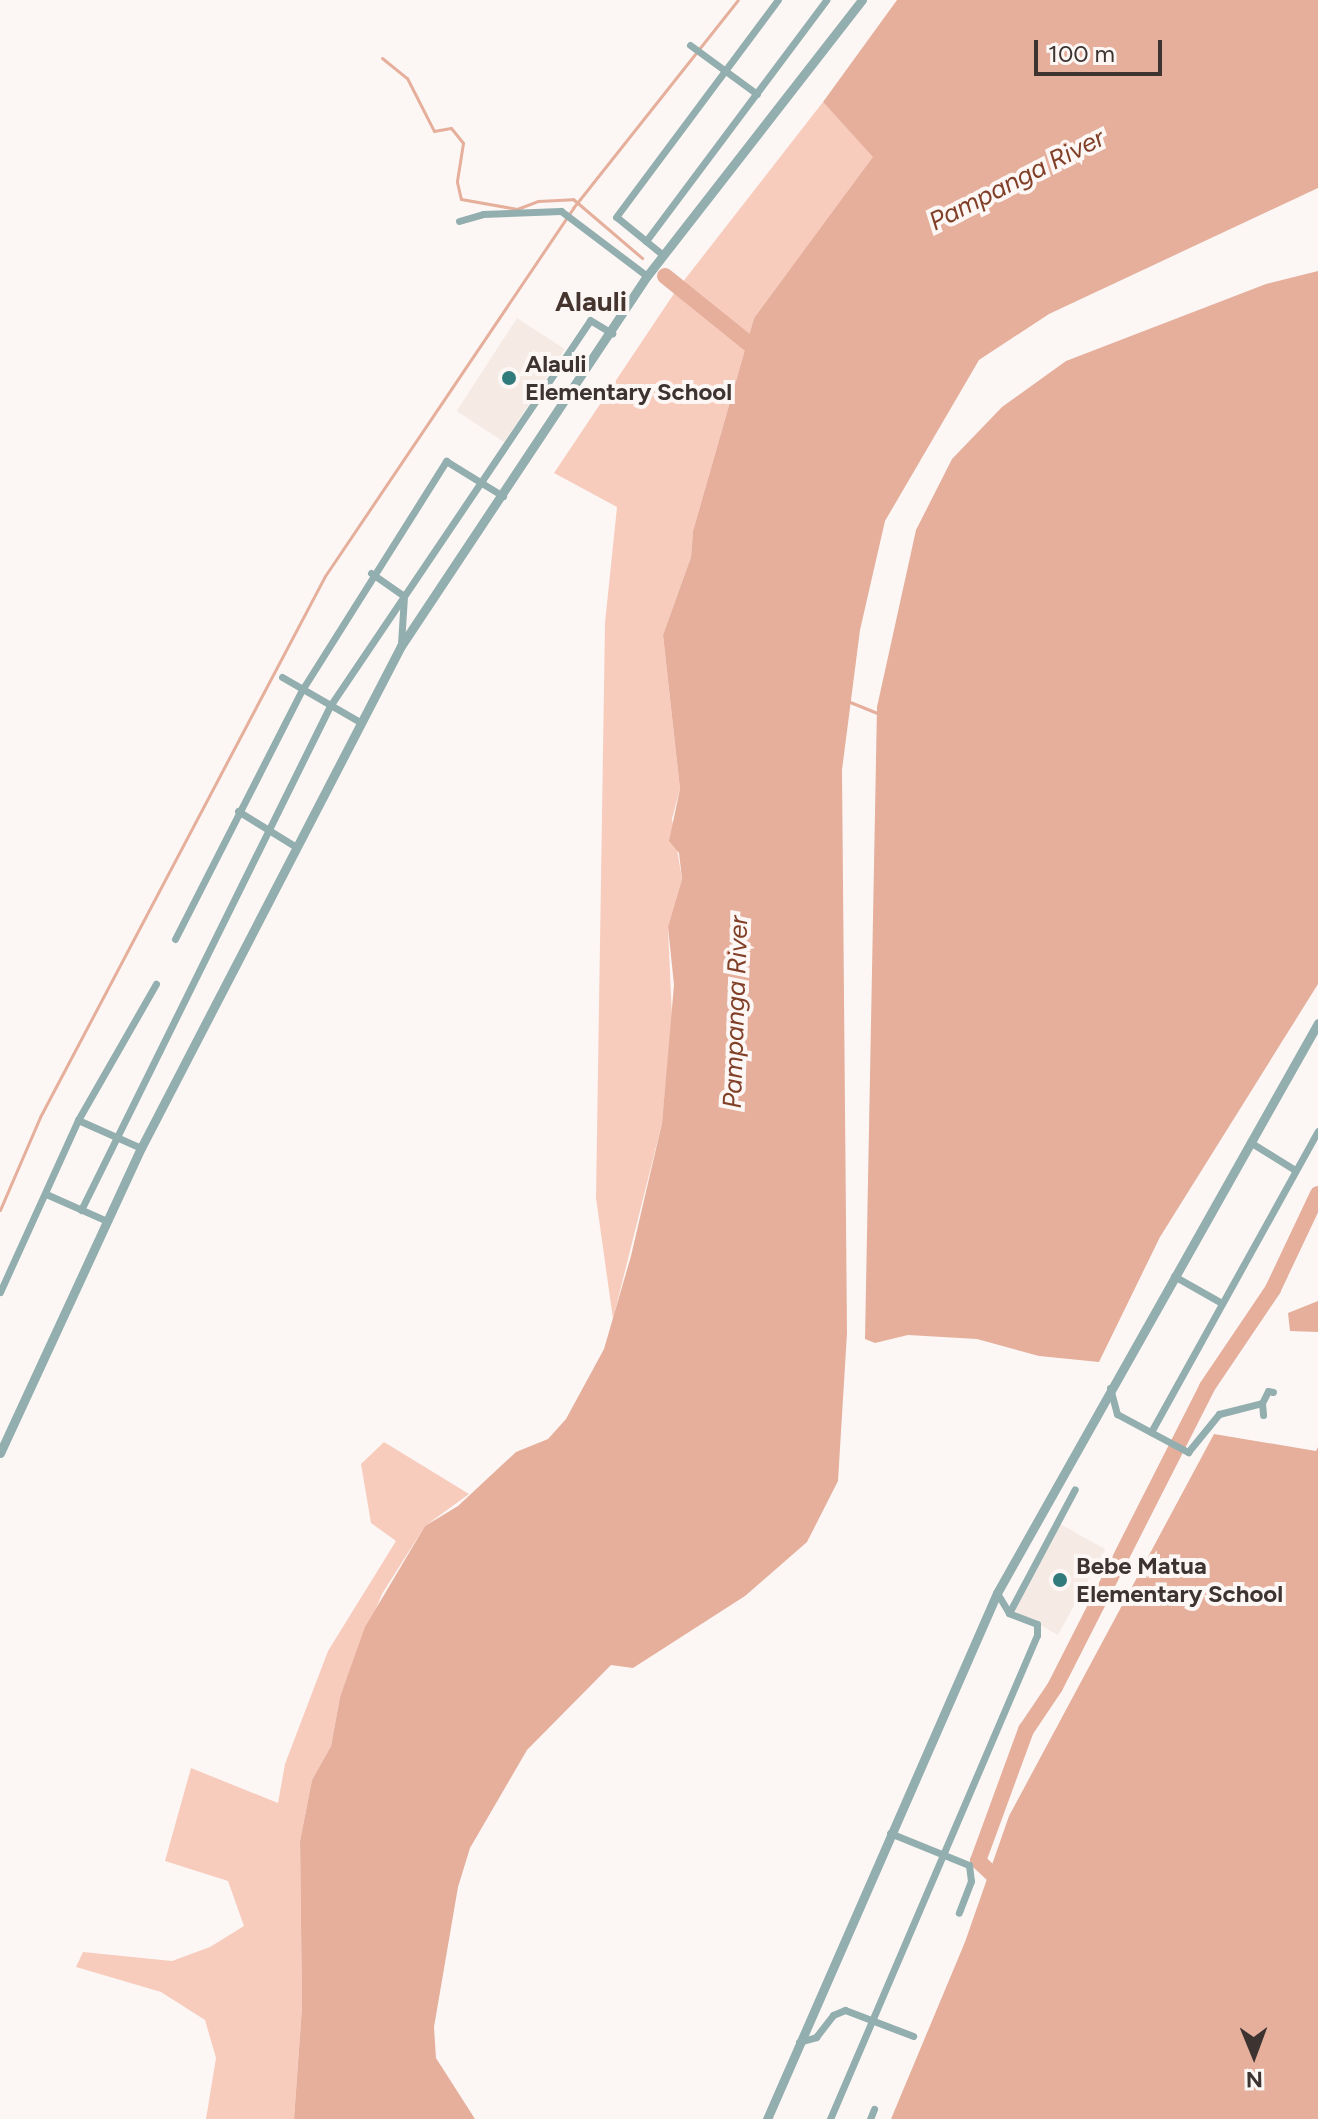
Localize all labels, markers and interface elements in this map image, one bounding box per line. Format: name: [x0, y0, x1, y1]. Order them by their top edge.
scale bar: [1038, 24, 1166, 74]
text: 100 m: [1048, 39, 1115, 68]
water label: Pampanga River: [924, 122, 1110, 238]
district label: Alauli: [555, 284, 627, 318]
place label: Alauli Elementary School: [525, 350, 732, 406]
marker: Alauli Elementary School: [500, 369, 518, 387]
water label: Pampanga River: [717, 915, 755, 1109]
place label: Bebe Matua Elementary School: [1076, 1552, 1283, 1608]
marker: Bebe Matua Elementary School: [1051, 1571, 1069, 1589]
north arrow: [1214, 2015, 1294, 2095]
text: N: [1246, 2066, 1263, 2093]

